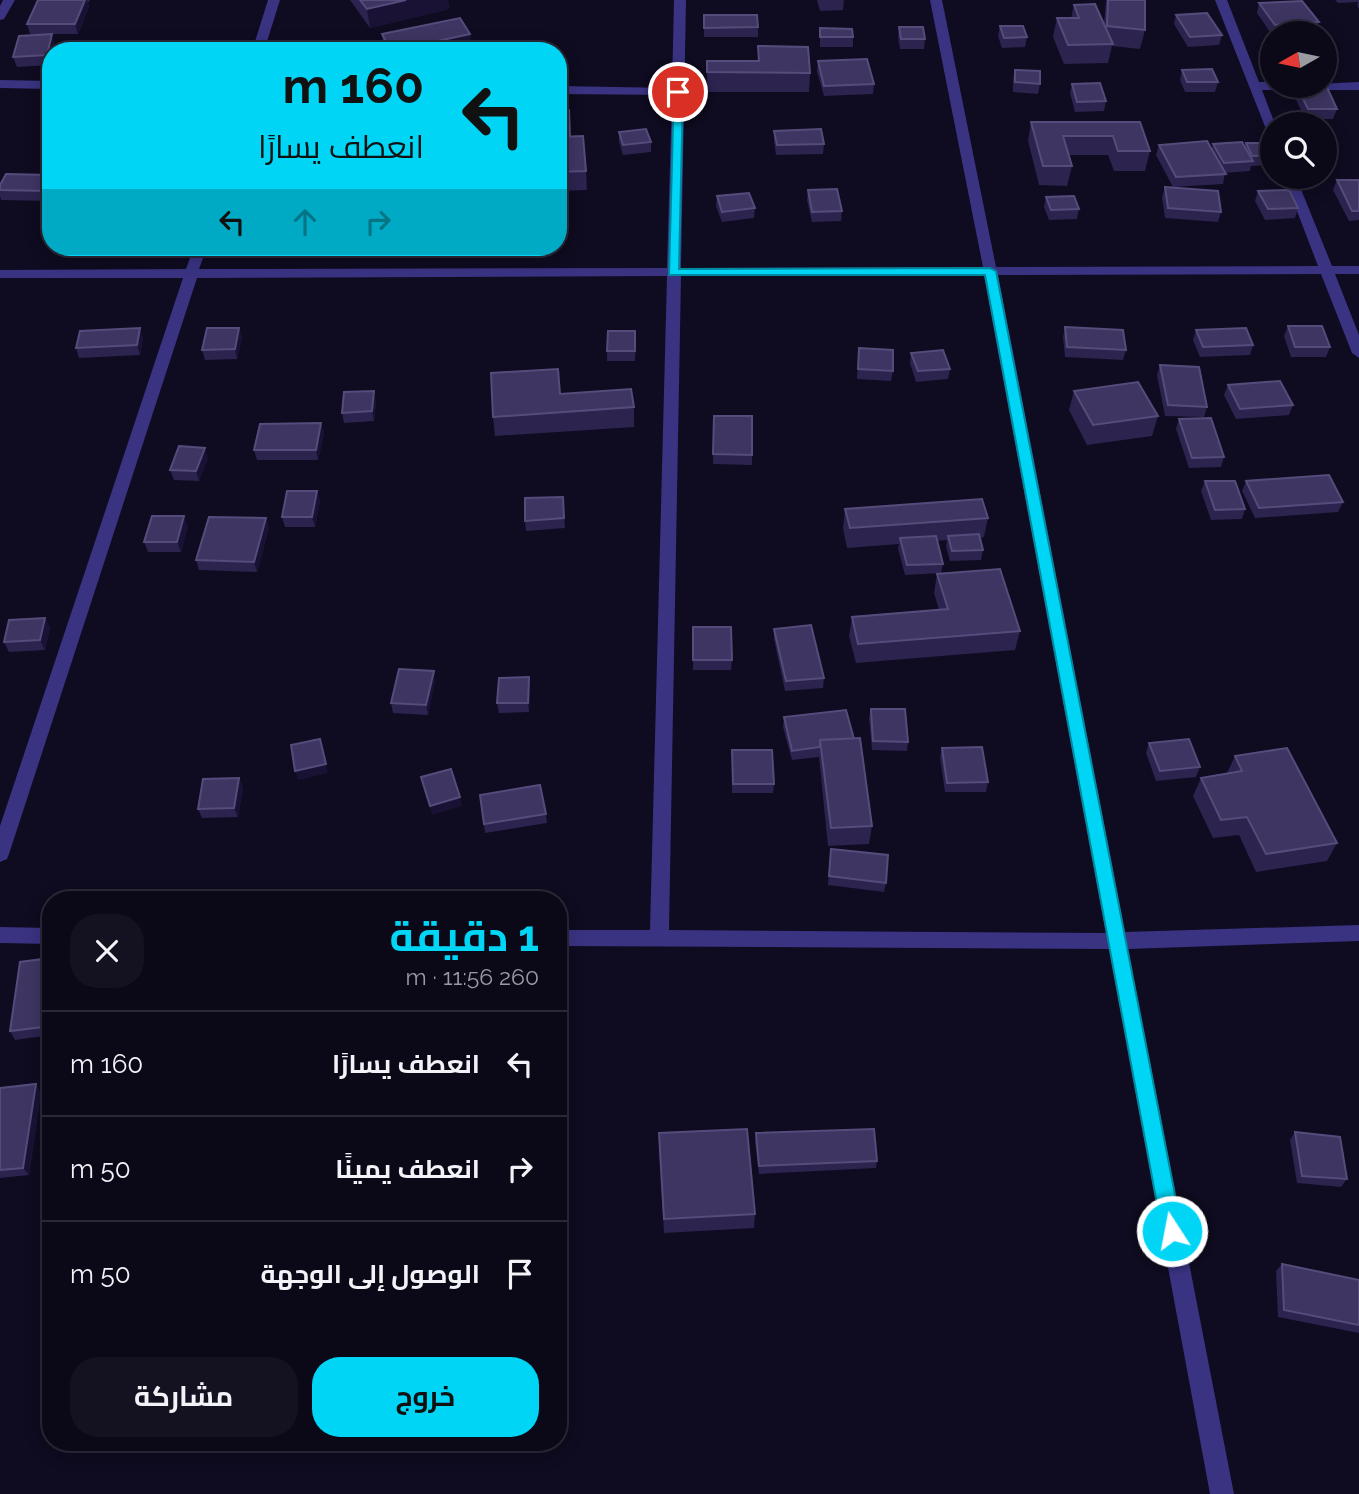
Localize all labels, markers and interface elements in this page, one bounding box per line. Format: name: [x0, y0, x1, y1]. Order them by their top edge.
north arrow: [1260, 21, 1337, 98]
map controls: [1260, 21, 1337, 189]
text: 160 m: [283, 57, 424, 114]
pin: [648, 62, 708, 122]
icon: left: [448, 70, 539, 161]
icon: arrive: [659, 73, 697, 111]
button: search: [1260, 112, 1337, 189]
text: انعطف يسارًا: [258, 128, 424, 165]
icon: left: [213, 203, 251, 241]
icon: ahead: [286, 203, 324, 241]
icon: right: [359, 203, 397, 241]
text: 1 دقيقة: [389, 912, 539, 961]
button: close: [70, 914, 144, 988]
text: 260 m · 11:56: [406, 963, 539, 990]
icon: left: [501, 1045, 539, 1083]
text: 160 m: [70, 1049, 143, 1079]
text: انعطف يسارًا: [332, 1049, 480, 1079]
icon: right: [501, 1150, 539, 1188]
text: 50 m: [70, 1154, 131, 1184]
text: انعطف يمينًا: [335, 1154, 480, 1184]
position arrow: [1135, 1194, 1209, 1268]
icon: arrive: [501, 1255, 539, 1293]
text: 50 m: [70, 1259, 131, 1289]
text: الوصول إلى الوجهة: [260, 1259, 480, 1289]
button: مشاركة: [70, 1357, 298, 1437]
button: خروج: [312, 1357, 539, 1437]

